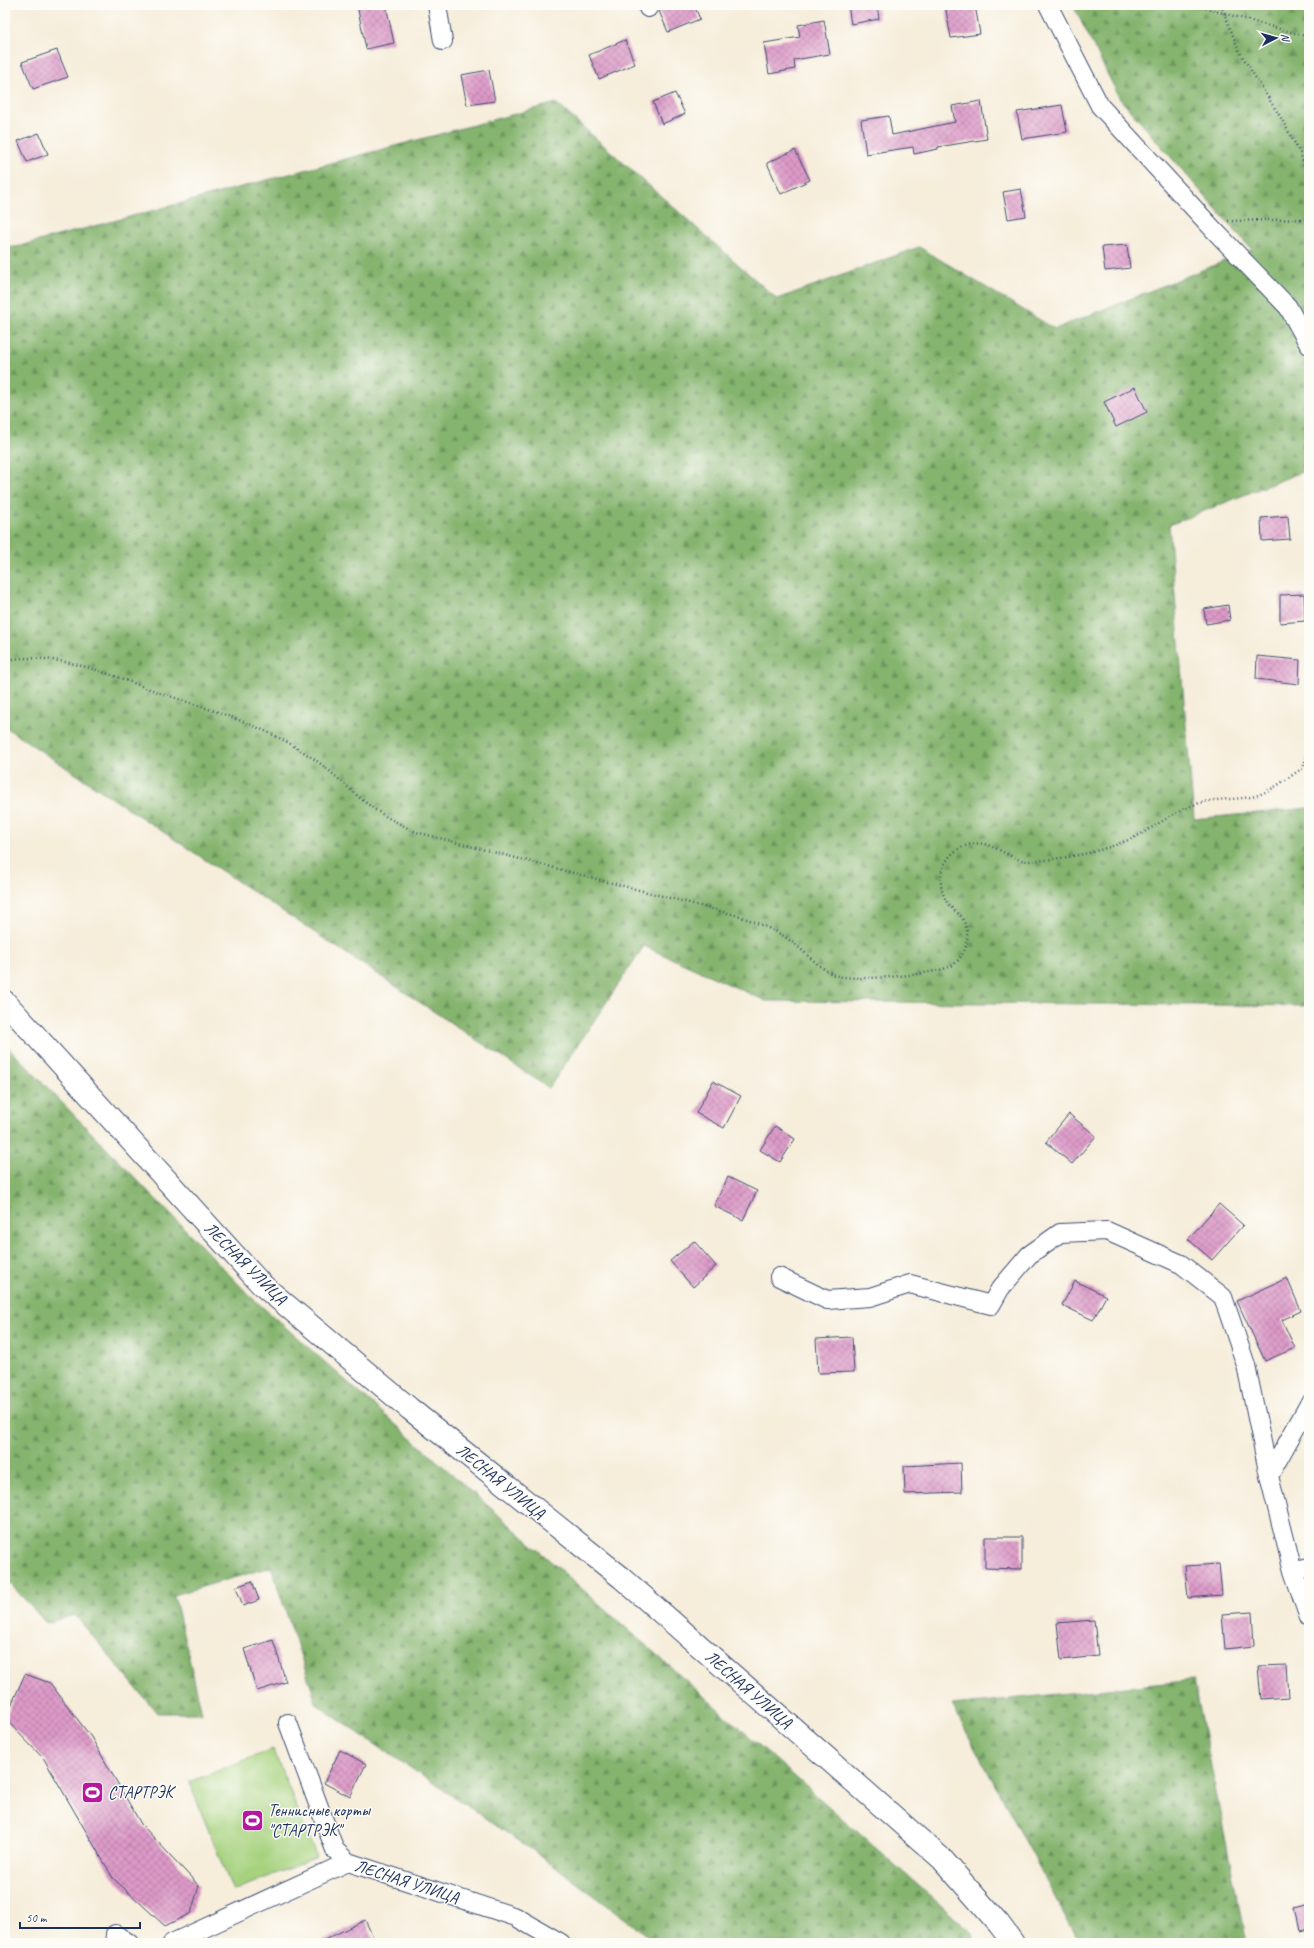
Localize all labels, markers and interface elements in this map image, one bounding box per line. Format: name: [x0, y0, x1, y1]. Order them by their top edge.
north arrow: [1256, 18, 1296, 58]
text: N: [1279, 33, 1293, 43]
street label: ЛЕСНАЯ УЛИЦА: [200, 1218, 292, 1309]
street label: ЛЕСНАЯ УЛИЦА: [452, 1439, 550, 1524]
street label: ЛЕСНАЯ УЛИЦА: [701, 1646, 797, 1733]
sports icon: СТАРТРЭК: [80, 1779, 106, 1805]
place label: СТАРТРЭК: [108, 1782, 177, 1803]
place label: Теннисные корты "СТАРТРЭК": [268, 1800, 372, 1841]
sports icon: Теннисные корты "СТАРТРЭК": [240, 1807, 266, 1833]
street label: ЛЕСНАЯ УЛИЦА: [352, 1855, 462, 1908]
scale bar: [20, 1904, 140, 1930]
text: 50 m: [26, 1910, 48, 1926]

